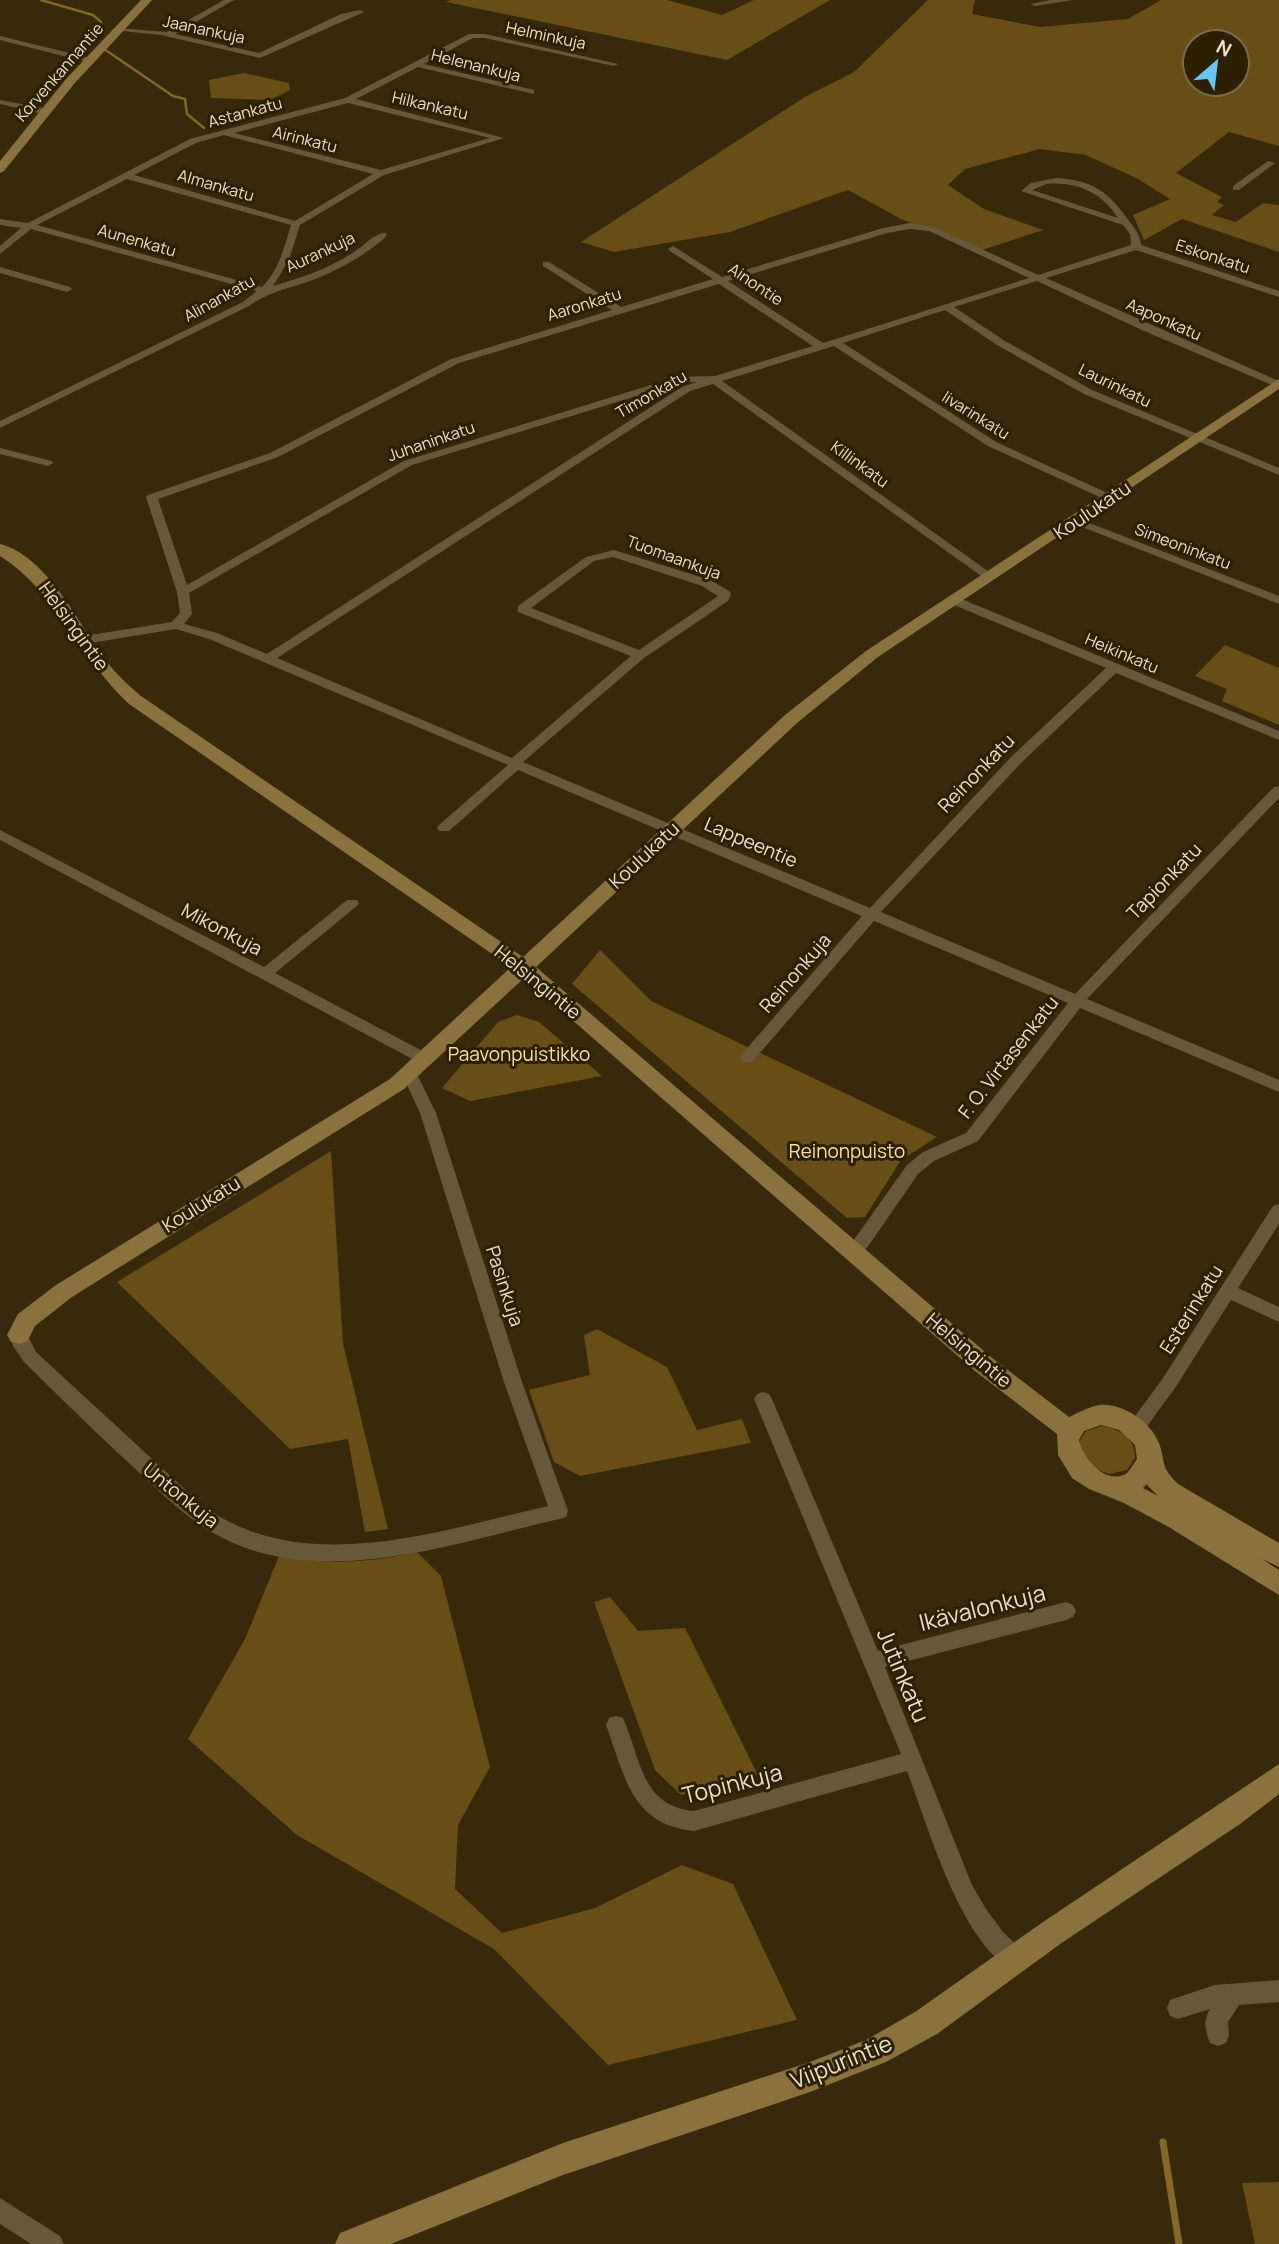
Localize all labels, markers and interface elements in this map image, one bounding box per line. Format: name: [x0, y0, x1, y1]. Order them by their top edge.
street label: Jaanankuja: [161, 10, 247, 48]
street label: Helminkuja: [504, 16, 588, 54]
street label: Korvenkannantie: [10, 18, 108, 126]
north arrow: [1181, 28, 1251, 98]
text: N: [1212, 33, 1236, 63]
street label: Helenankuja: [429, 43, 523, 87]
street label: Hilkankatu: [390, 86, 470, 124]
street label: Astankatu: [205, 92, 285, 132]
street label: Airinkatu: [271, 120, 339, 158]
street label: Almankatu: [175, 164, 257, 206]
street label: Aunenkatu: [95, 218, 179, 262]
street label: Aurankuja: [282, 226, 358, 278]
street label: Eskonkatu: [1173, 234, 1253, 278]
street label: Ainontie: [724, 258, 788, 310]
street label: Alinankatu: [179, 269, 259, 327]
street label: Aaronkatu: [544, 282, 624, 326]
street label: Aaponkatu: [1123, 293, 1205, 345]
street label: Laurinkatu: [1075, 358, 1155, 412]
street label: Timonkatu: [612, 365, 690, 423]
street label: Iivarinkatu: [938, 386, 1014, 444]
street label: Juhaninkatu: [384, 416, 478, 466]
street label: Killinkatu: [827, 436, 893, 492]
street label: Koulukatu: [1048, 475, 1136, 545]
street label: Simeoninkatu: [1132, 518, 1234, 574]
street label: Tuomaankuja: [624, 530, 724, 584]
street label: Helsingintie: [33, 576, 115, 676]
street label: Heikinkatu: [1082, 628, 1162, 678]
street label: Reinonkatu: [932, 728, 1020, 818]
street label: Lappeentie: [700, 811, 802, 873]
street label: Koulukatu: [603, 816, 685, 894]
street label: Tapionkatu: [1121, 837, 1207, 925]
street label: Mikonkuja: [177, 897, 267, 961]
street label: Reinonkuja: [753, 928, 837, 1018]
street label: Helsingintie: [489, 939, 587, 1025]
street label: F. O. Virtasenkatu: [952, 990, 1064, 1124]
park label: Paavonpuistikko: [448, 1041, 590, 1067]
park label: Reinonpuisto: [789, 1138, 905, 1164]
street label: Koulukatu: [157, 1170, 245, 1238]
street label: Pasinkuja: [480, 1242, 530, 1330]
street label: Esterinkatu: [1153, 1259, 1229, 1359]
street label: Helsingintie: [921, 1306, 1017, 1394]
street label: Untonkuja: [138, 1456, 224, 1534]
street label: Ikävalonkuja: [915, 1576, 1049, 1638]
street label: Jutinkatu: [870, 1623, 938, 1727]
street label: Topinkuja: [679, 1755, 785, 1811]
street label: Viipurintie: [785, 2026, 897, 2096]

